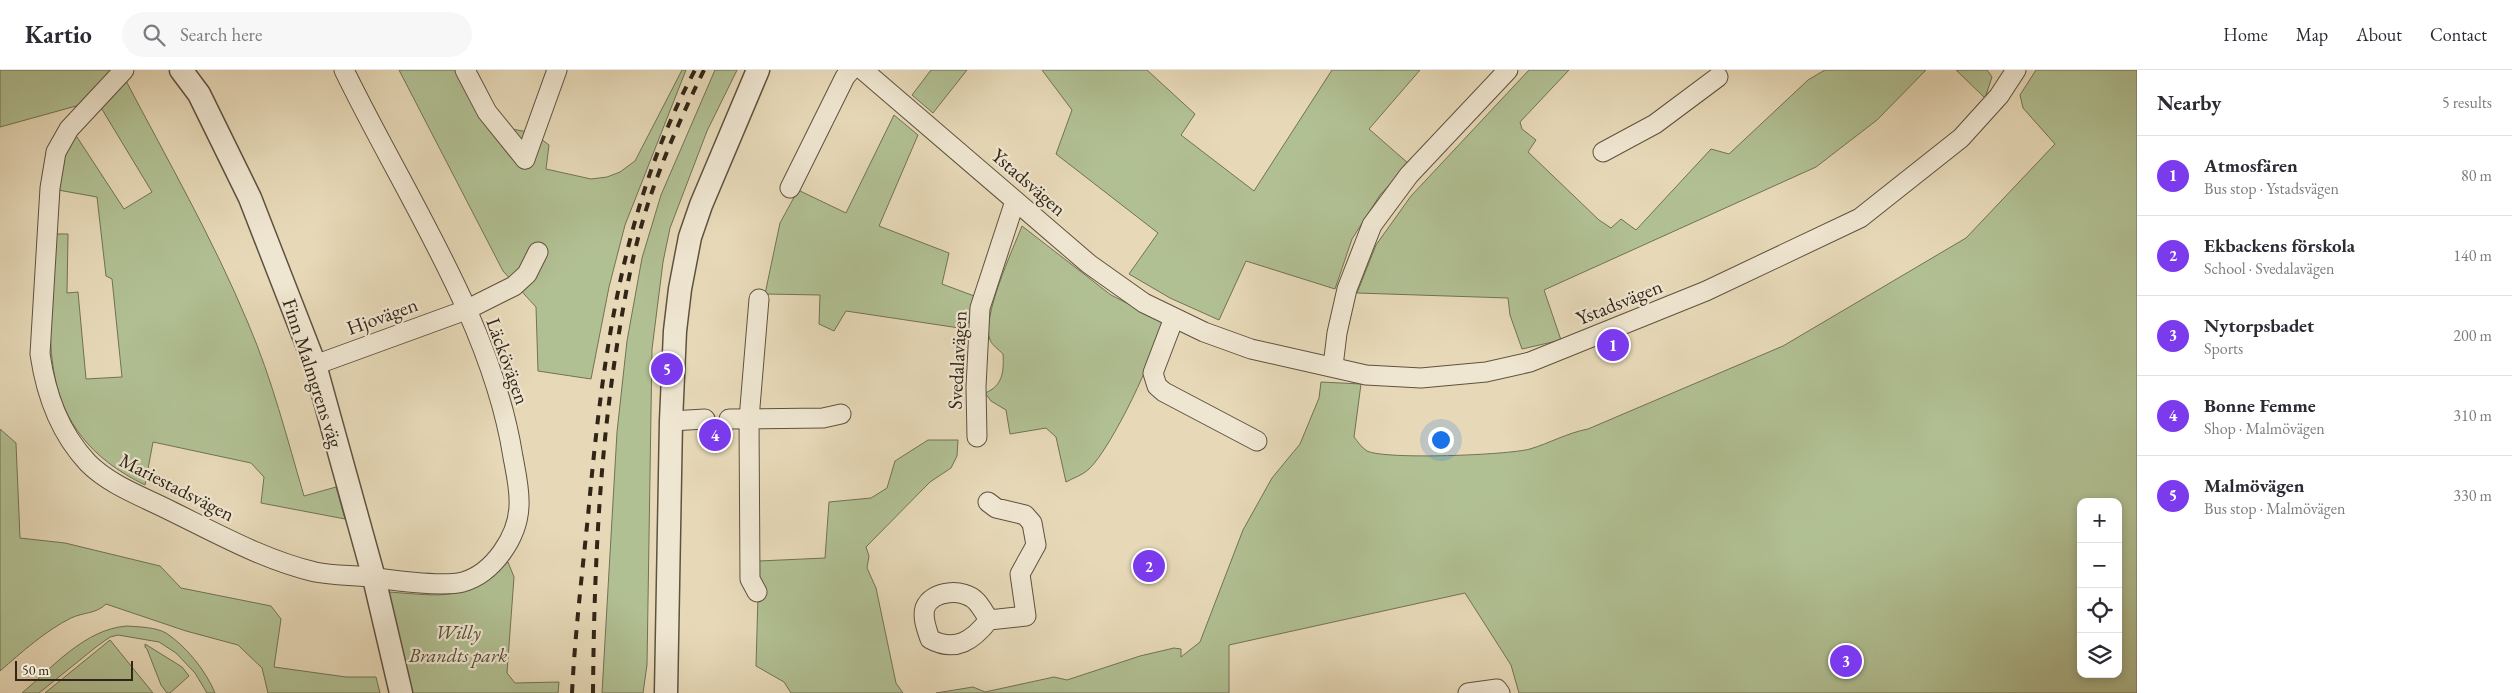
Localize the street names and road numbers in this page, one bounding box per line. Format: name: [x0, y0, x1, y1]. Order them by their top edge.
street label: Ystadsvägen: [986, 142, 1072, 222]
street label: Ystadsvägen: [1572, 273, 1666, 331]
street label: Hjovägen: [343, 291, 422, 341]
street label: Finn Malmgrens väg: [277, 295, 349, 451]
street label: Svedalavägen: [941, 309, 973, 410]
street label: Läckövägen: [480, 314, 536, 408]
street label: Mariestadsvägen: [115, 447, 239, 527]

